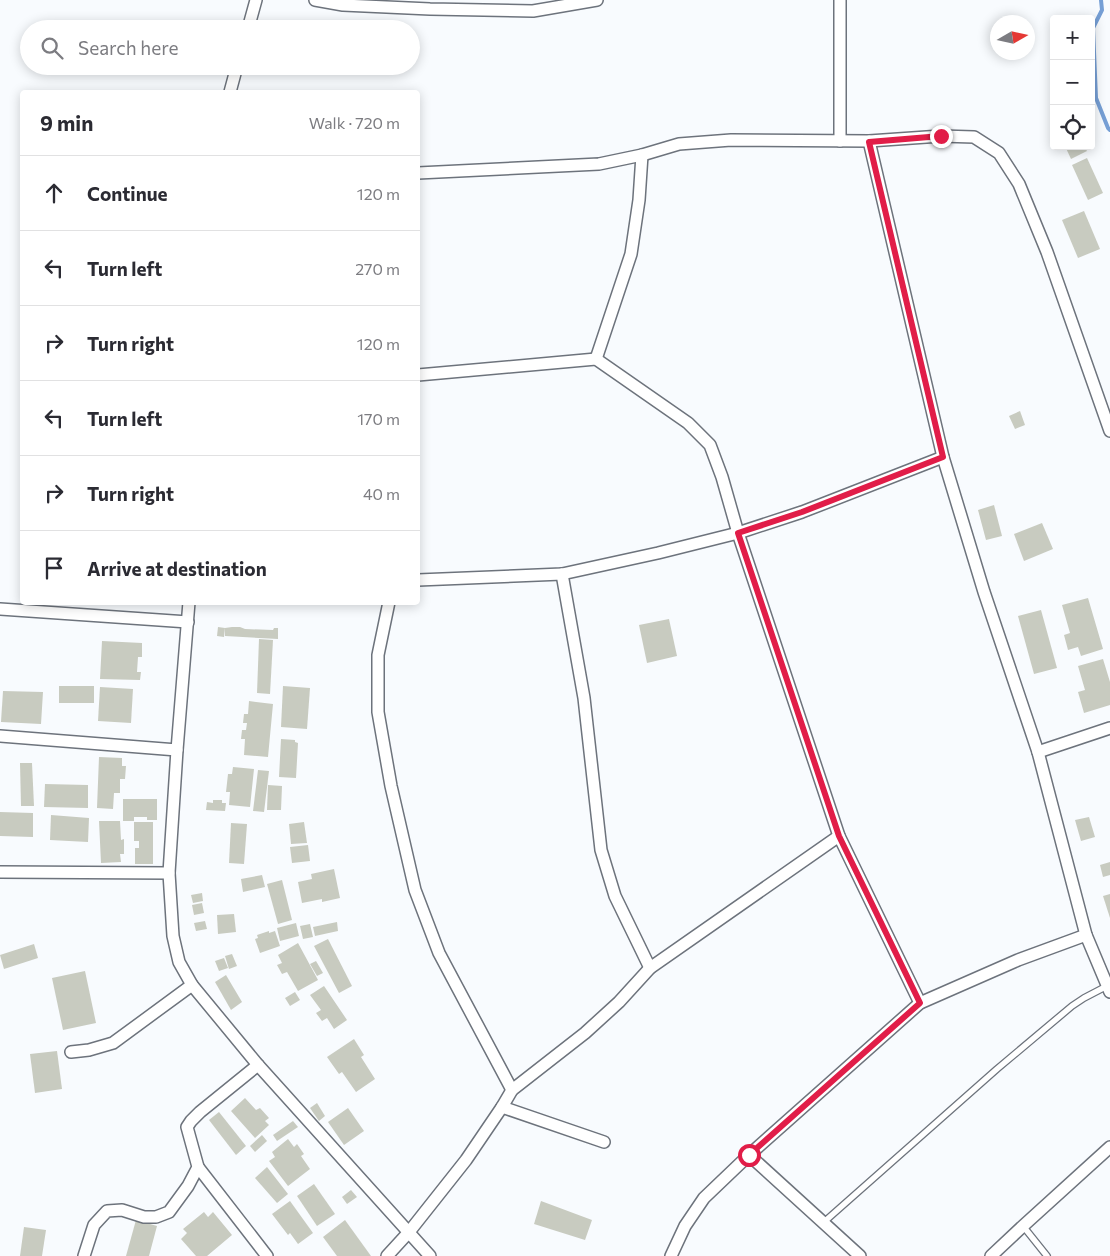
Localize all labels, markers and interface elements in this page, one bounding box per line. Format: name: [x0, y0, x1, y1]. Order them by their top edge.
north arrow: [990, 15, 1035, 60]
map controls: [1050, 15, 1095, 150]
button: +: [1050, 15, 1095, 60]
search box: [20, 20, 420, 75]
icon: search: [38, 34, 66, 62]
text: Search here: [78, 36, 178, 59]
button: −: [1050, 60, 1095, 105]
button: locate: [1050, 105, 1095, 150]
text: 9 min: [40, 110, 93, 135]
text: Walk · 720 m: [309, 113, 400, 132]
route end: [930, 125, 953, 148]
icon: ahead: [40, 179, 68, 207]
text: Continue: [87, 182, 167, 205]
text: 120 m: [357, 184, 400, 203]
icon: left: [40, 254, 68, 282]
text: Turn left: [87, 257, 162, 280]
text: 270 m: [355, 259, 400, 278]
icon: right: [40, 329, 68, 357]
text: Turn right: [87, 332, 174, 355]
text: 120 m: [357, 334, 400, 353]
icon: left: [40, 404, 68, 432]
text: Turn left: [87, 407, 162, 430]
text: 170 m: [357, 409, 400, 428]
icon: right: [40, 479, 68, 507]
text: Turn right: [87, 482, 174, 505]
text: 40 m: [363, 484, 400, 503]
icon: arrive: [40, 554, 68, 582]
text: Arrive at destination: [87, 557, 267, 580]
route start: [738, 1144, 761, 1167]

